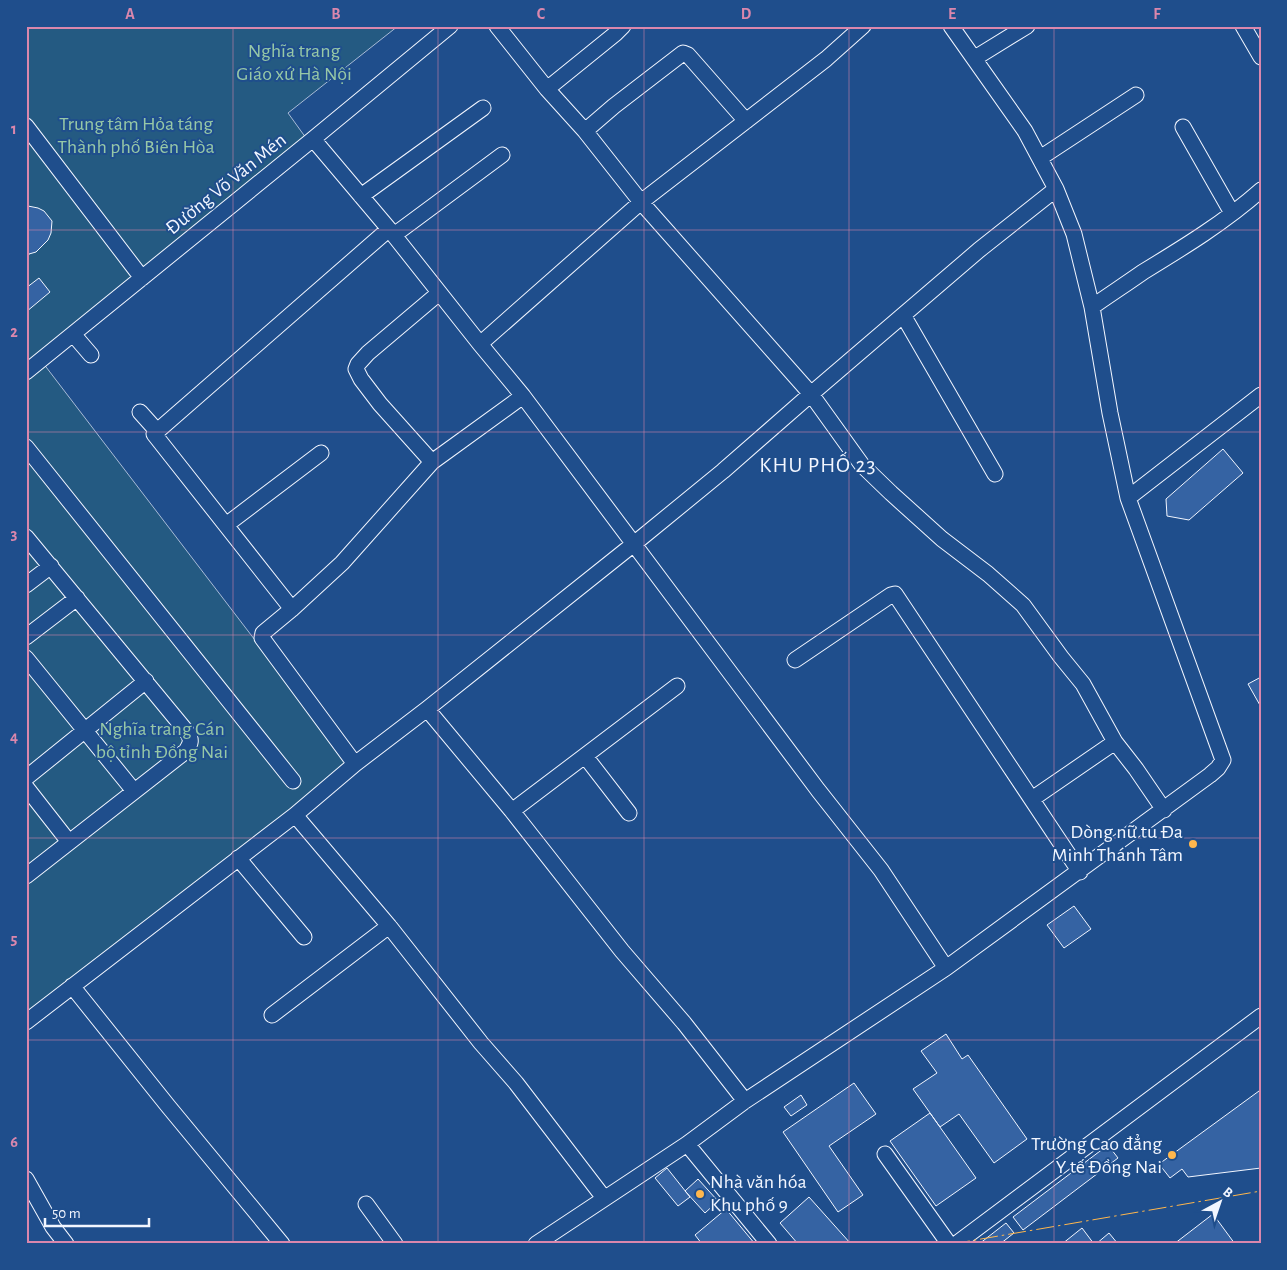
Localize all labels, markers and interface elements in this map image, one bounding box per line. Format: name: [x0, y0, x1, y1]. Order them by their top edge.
text: A: [125, 6, 135, 22]
text: B: [331, 6, 341, 22]
text: C: [537, 6, 546, 22]
text: D: [741, 6, 752, 22]
text: E: [948, 6, 956, 22]
text: F: [1153, 6, 1161, 22]
park label: Nghĩa trang Giáo xứ Hà Nội: [236, 41, 352, 84]
park label: Trung tâm Hỏa táng Thành phố Biên Hòa: [57, 114, 215, 157]
text: 1: [11, 121, 17, 137]
street label: Đường Võ Văn Mén: [162, 129, 290, 239]
text: 2: [10, 324, 18, 340]
district label: KHU PHỐ 23: [759, 451, 877, 476]
text: 3: [11, 526, 18, 542]
park label: Nghĩa trang Cán bộ tỉnh Đồng Nai: [96, 719, 228, 762]
text: 4: [10, 729, 18, 745]
place label: Dòng nữ tu Đa Minh Thánh Tâm: [1052, 822, 1183, 865]
marker: Dòng nữ tu Đa Minh Thánh Tâm: [1187, 838, 1199, 850]
text: 5: [11, 931, 18, 947]
text: 6: [10, 1134, 18, 1150]
place label: Trường Cao đẳng Y tế Đồng Nai: [1031, 1134, 1162, 1177]
marker: Trường Cao đẳng Y tế Đồng Nai: [1166, 1149, 1178, 1161]
place label: Nhà văn hóa Khu phố 9: [710, 1172, 807, 1215]
north arrow: [1194, 1178, 1244, 1228]
text: B: [1220, 1185, 1235, 1201]
marker: Nhà văn hóa Khu phố 9: [694, 1188, 706, 1200]
scale bar: [45, 1195, 149, 1227]
text: 50 m: [52, 1206, 81, 1221]

